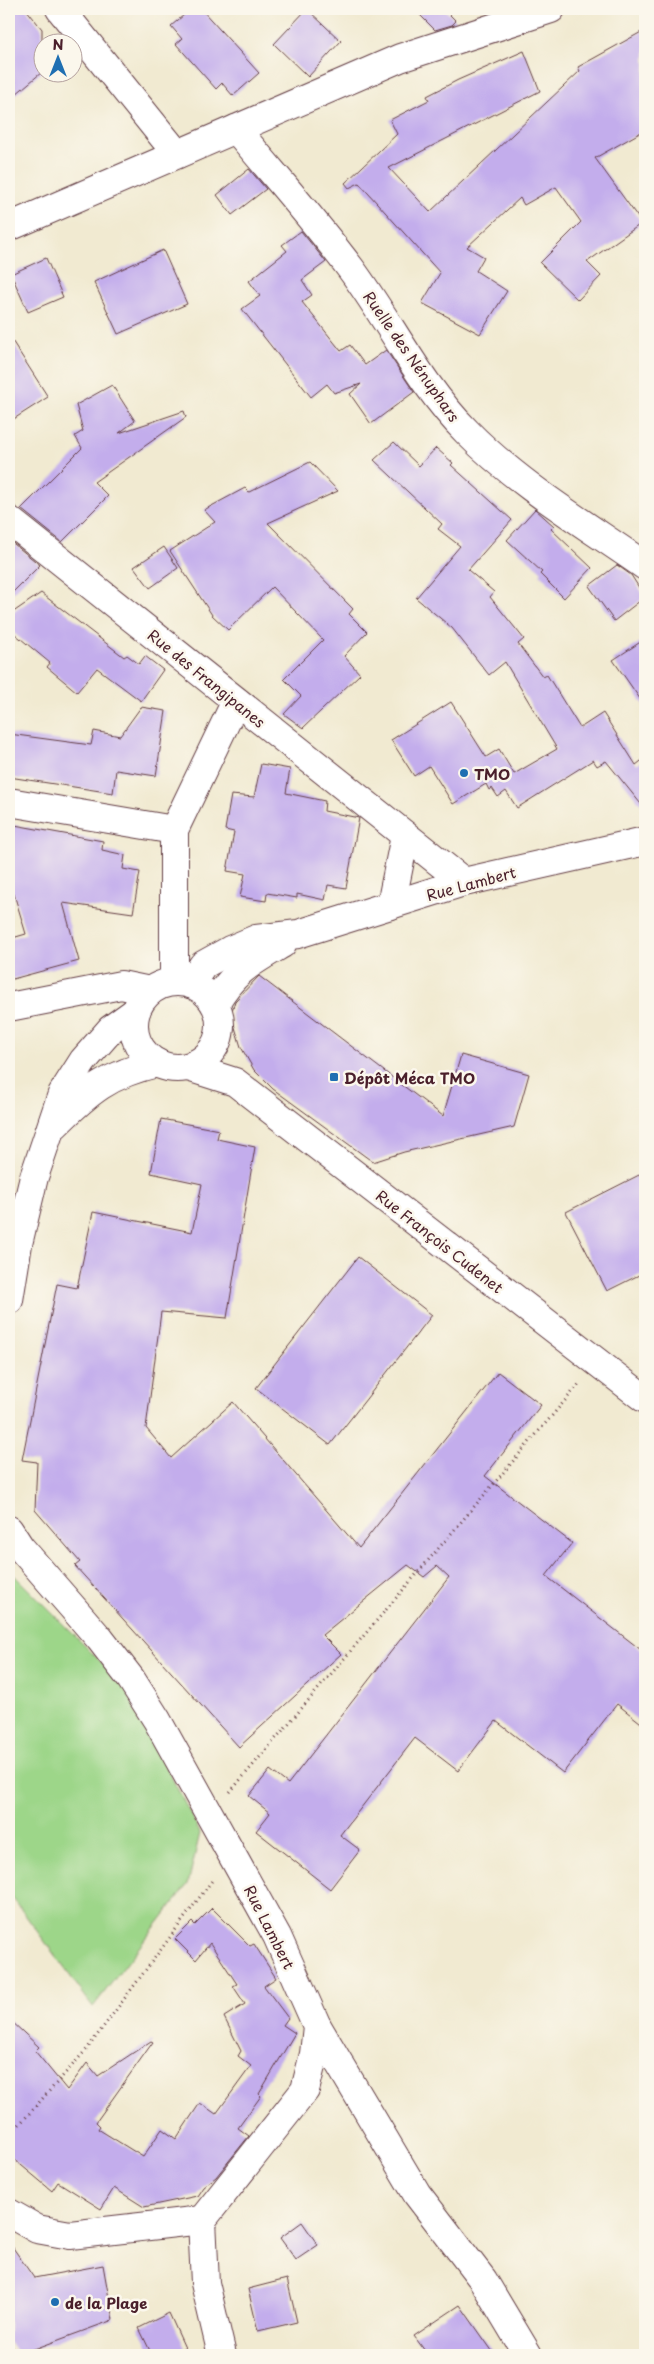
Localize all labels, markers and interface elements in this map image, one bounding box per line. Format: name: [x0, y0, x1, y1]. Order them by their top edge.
north arrow: [32, 32, 82, 82]
text: N: [52, 34, 64, 55]
street label: Ruelle des Nénuphars: [358, 286, 466, 426]
street label: Rue des Frangipanes: [143, 623, 271, 733]
place label: TMO: [474, 762, 510, 785]
marker: TMO: [458, 767, 470, 779]
street label: Rue Lambert: [424, 860, 518, 906]
place label: Dépôt Méca TMO: [344, 1066, 475, 1089]
marker: Dépôt Méca TMO: [328, 1071, 340, 1083]
street label: Rue François Cudenet: [371, 1184, 509, 1298]
street label: Rue Lambert: [239, 1881, 301, 1973]
place label: de la Plage: [65, 2291, 147, 2314]
marker: de la Plage: [49, 2296, 61, 2308]

